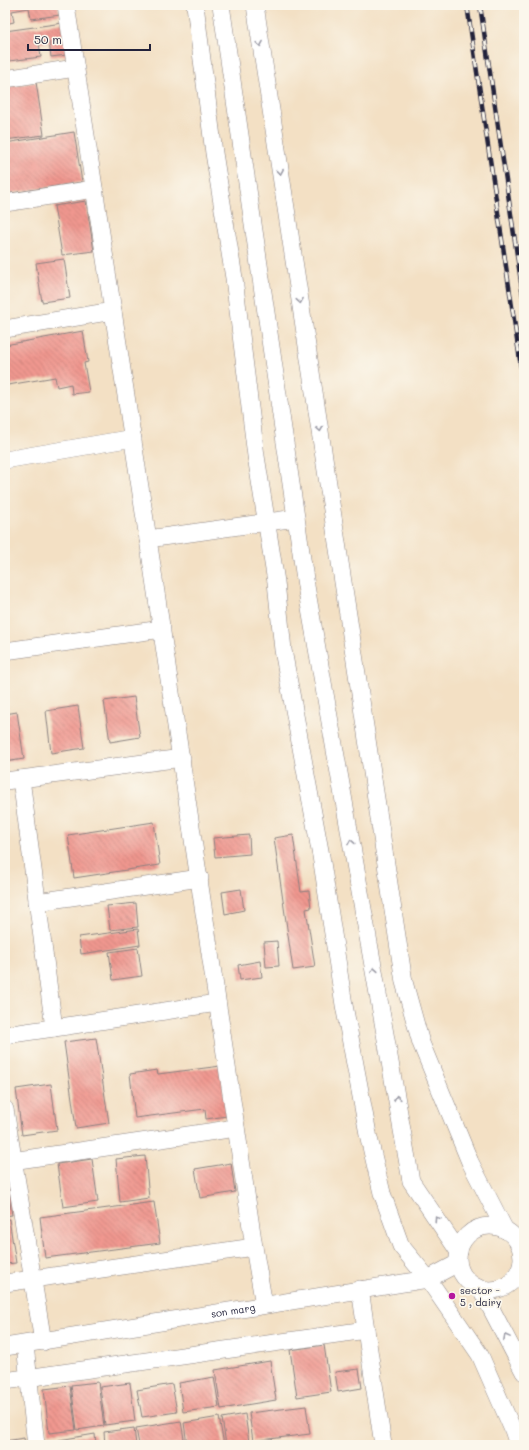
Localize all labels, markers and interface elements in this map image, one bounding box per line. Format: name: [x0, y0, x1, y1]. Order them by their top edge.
scale bar: [28, 26, 150, 52]
text: 50 m: [34, 31, 62, 47]
one-way arrow: [255, 41, 264, 47]
one-way arrow: [275, 169, 284, 175]
one-way arrow: [295, 297, 304, 304]
one-way arrow: [315, 426, 324, 432]
one-way arrow: [348, 839, 356, 845]
one-way arrow: [370, 967, 379, 974]
one-way arrow: [393, 1095, 401, 1102]
one-way arrow: [435, 1217, 442, 1224]
place label: sector - 5 , dairy: [460, 1283, 501, 1309]
marker: sector - 5 , dairy: [447, 1291, 457, 1301]
street label: son marg: [210, 1300, 256, 1321]
one-way arrow: [504, 1334, 511, 1341]

